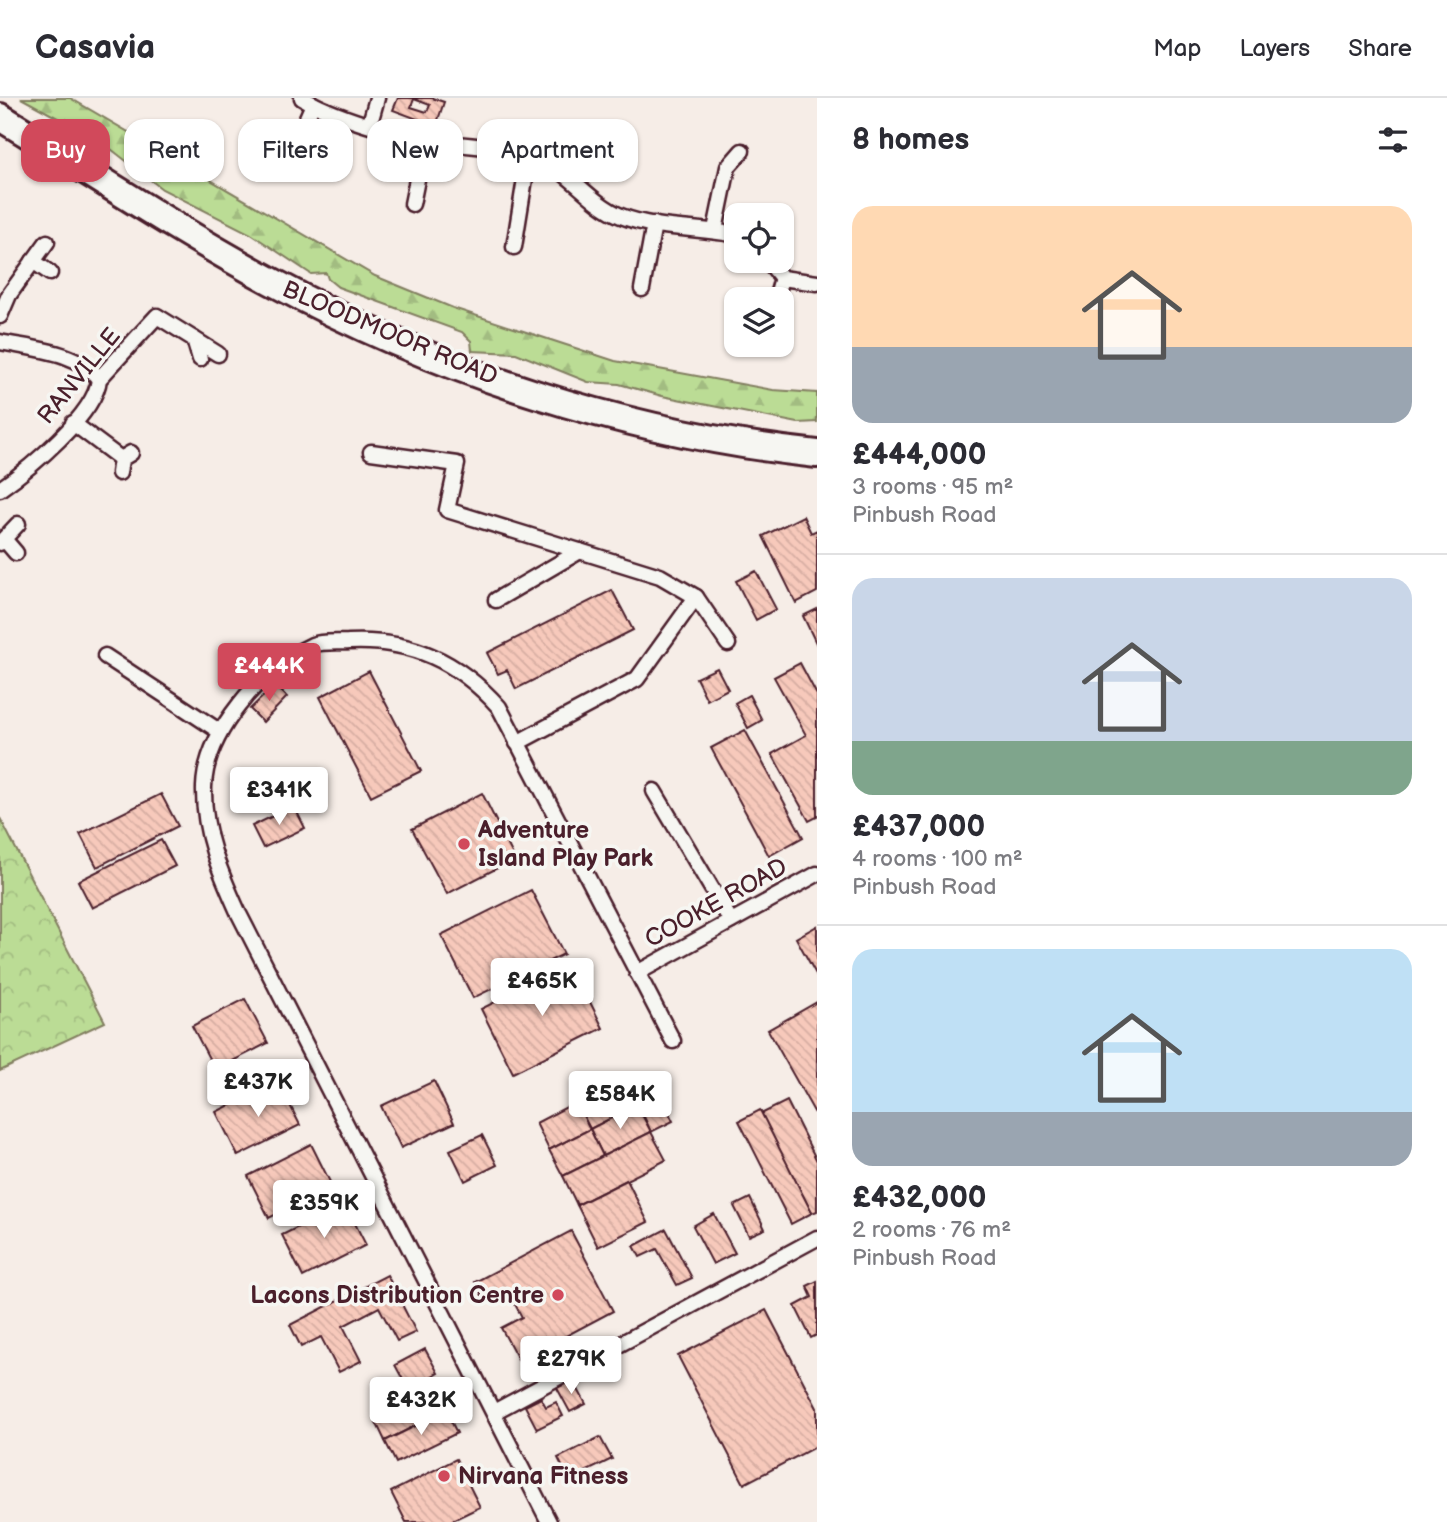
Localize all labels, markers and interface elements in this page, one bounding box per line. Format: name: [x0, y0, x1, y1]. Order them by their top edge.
text: Casavia: [35, 28, 155, 68]
text: Map: [1153, 34, 1201, 63]
text: Layers: [1239, 34, 1310, 63]
text: Share: [1348, 34, 1412, 63]
chip: Buy: [21, 119, 110, 182]
chip: Rent: [124, 119, 224, 182]
chip: Filters: [238, 119, 353, 182]
chip: New: [367, 119, 463, 182]
chip: Apartment: [477, 119, 638, 182]
icon: filters: [1374, 121, 1412, 159]
text: 8 homes: [852, 122, 969, 158]
map controls: [724, 203, 794, 357]
button: locate: [724, 203, 794, 273]
icon: home: [1069, 252, 1195, 378]
street label: BLOODMOOR ROAD: [278, 275, 502, 391]
button: layers: [724, 287, 794, 357]
street label: RANVILLE: [31, 322, 127, 430]
text: £444,000: [852, 437, 986, 473]
text: 3 rooms · 95 m²: [852, 473, 1013, 501]
text: Pinbush Road: [852, 501, 997, 529]
icon: home: [1069, 624, 1195, 750]
pin: £444K: [220, 644, 318, 703]
text: £444K: [234, 652, 304, 680]
pin: £341K: [230, 768, 328, 827]
text: £341K: [246, 776, 312, 804]
text: £437,000: [852, 809, 985, 845]
place label: Adventure Island Play Park: [477, 816, 654, 873]
marker: Adventure Island Play Park: [456, 836, 472, 852]
text: 4 rooms · 100 m²: [852, 845, 1023, 873]
street label: COOKE ROAD: [640, 852, 792, 954]
text: Pinbush Road: [852, 873, 997, 901]
pin: £465K: [493, 958, 591, 1018]
text: £465K: [507, 967, 577, 995]
icon: home: [1069, 995, 1195, 1121]
pin: £437K: [209, 1060, 307, 1119]
text: £437K: [223, 1068, 293, 1096]
pin: £584K: [571, 1072, 669, 1131]
text: £584K: [585, 1080, 655, 1108]
pin: £359K: [275, 1180, 373, 1240]
text: £432,000: [852, 1180, 987, 1216]
text: £359K: [289, 1189, 359, 1217]
text: 2 rooms · 76 m²: [852, 1216, 1011, 1244]
text: Pinbush Road: [852, 1244, 997, 1272]
place label: Lacons Distribution Centre: [250, 1281, 544, 1310]
marker: Lacons Distribution Centre: [550, 1287, 566, 1303]
pin: £279K: [522, 1336, 620, 1396]
text: £279K: [536, 1345, 606, 1373]
pin: £432K: [372, 1378, 470, 1437]
text: £432K: [386, 1386, 456, 1414]
place label: Nirvana Fitness: [458, 1462, 628, 1491]
marker: Nirvana Fitness: [436, 1468, 452, 1484]

